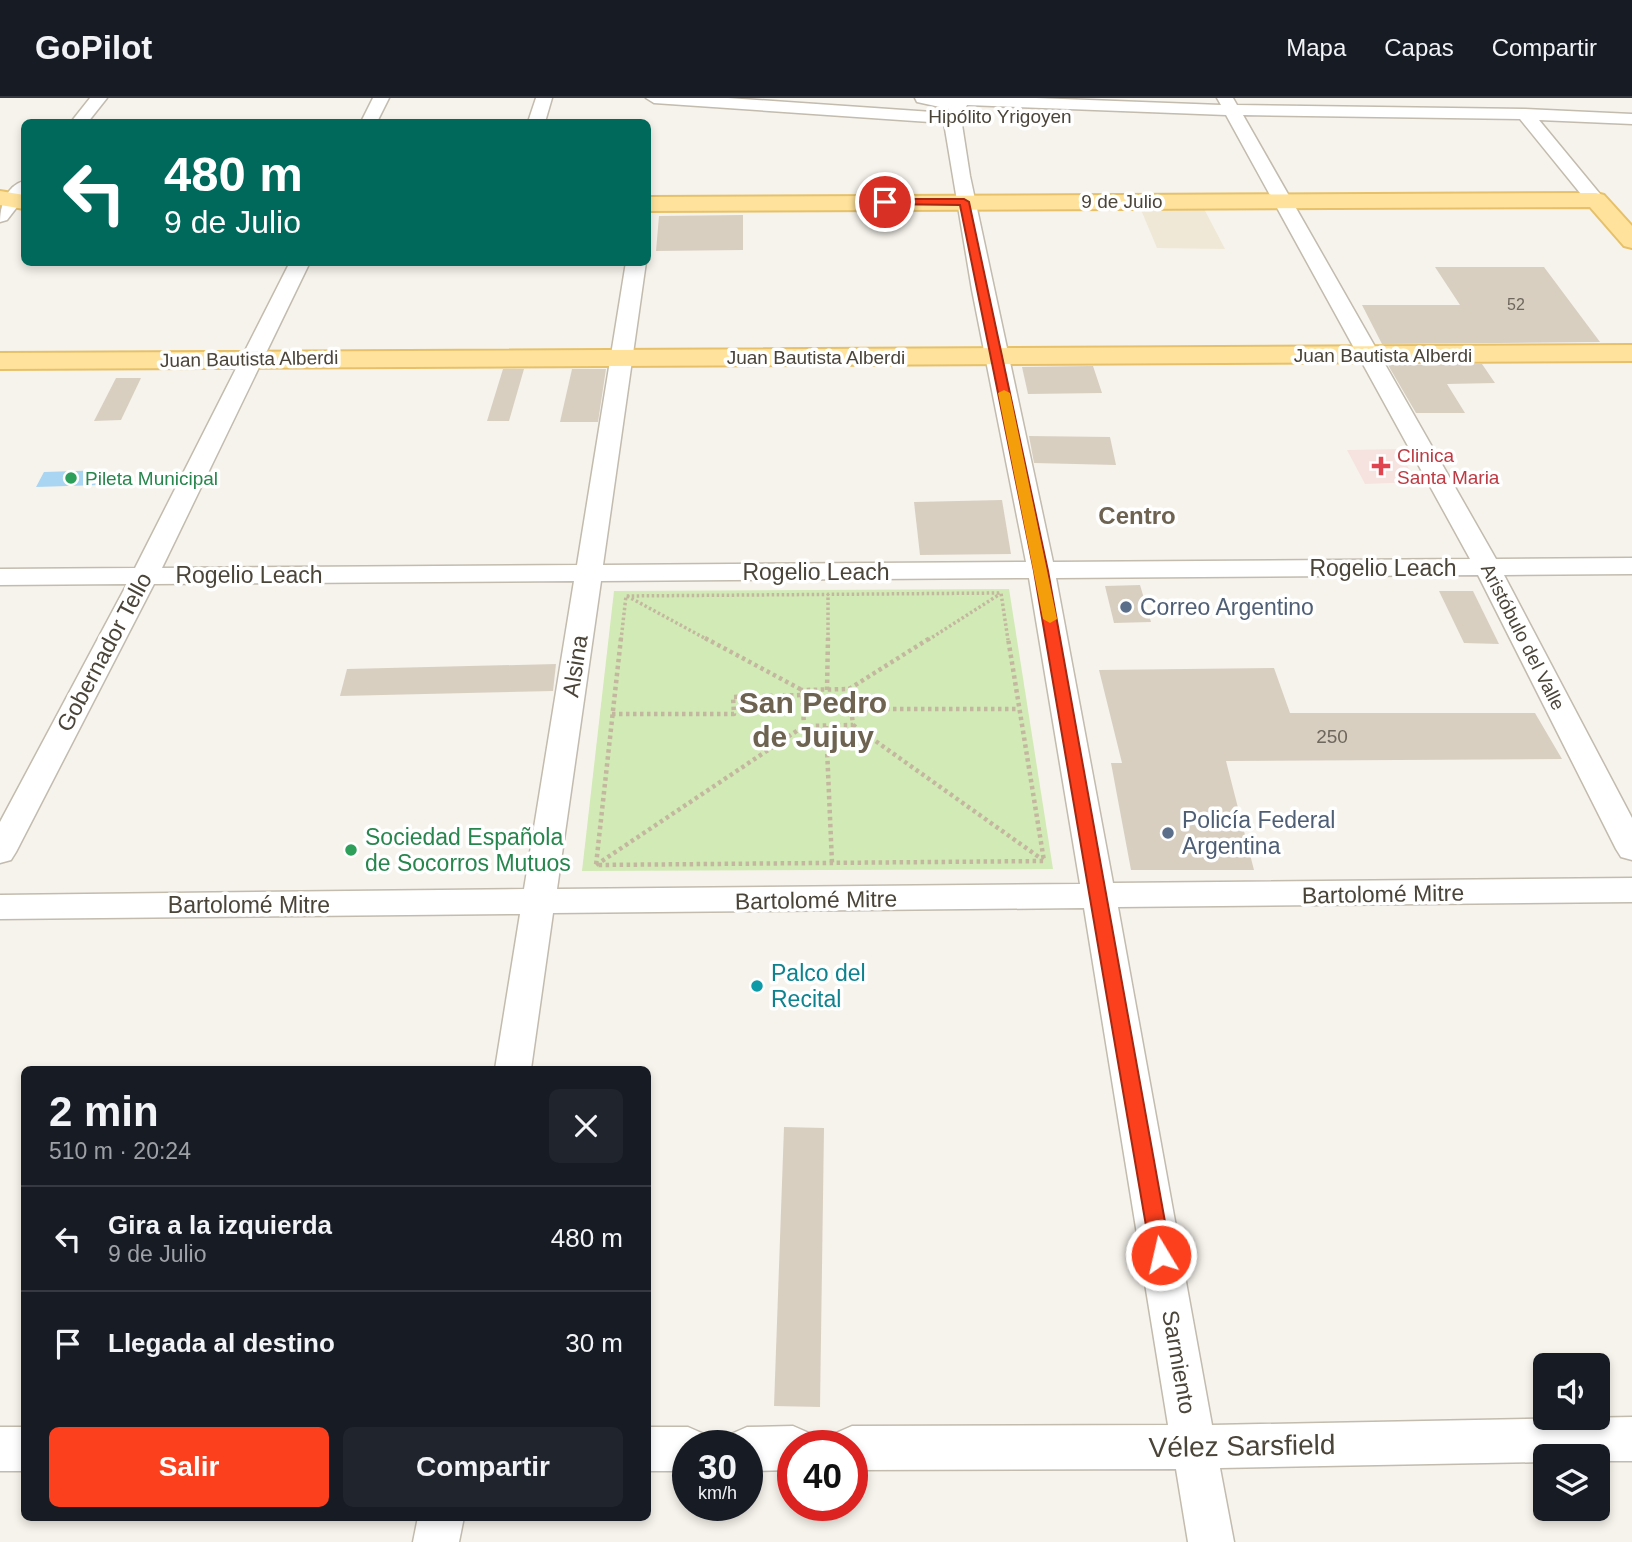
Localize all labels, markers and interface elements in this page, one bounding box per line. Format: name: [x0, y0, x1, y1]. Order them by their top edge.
text: GoPilot: [35, 29, 152, 66]
text: Mapa: [1286, 34, 1346, 61]
text: Capas: [1384, 34, 1454, 61]
text: Compartir: [1492, 34, 1597, 61]
street label: Hipólito Yrigoyen: [928, 106, 1072, 127]
icon: left: [49, 147, 140, 238]
text: 480 m: [164, 147, 303, 201]
pin: [855, 172, 915, 232]
icon: arrive: [866, 183, 904, 221]
street label: 9 de Julio: [1081, 191, 1163, 212]
text: 9 de Julio: [164, 204, 301, 240]
house number: 52: [1507, 296, 1525, 313]
street label: Juan Bautista Alberdi: [1294, 345, 1472, 366]
street label: Juan Bautista Alberdi: [160, 347, 338, 371]
street label: Juan Bautista Alberdi: [727, 347, 905, 368]
place label: Clinica Santa Maria: [1397, 445, 1500, 488]
marker: Clinica Santa Maria: [1371, 456, 1391, 476]
place label: Pileta Municipal: [85, 468, 218, 489]
marker: Pileta Municipal: [63, 470, 79, 486]
district label: Centro: [1098, 502, 1176, 529]
street label: Rogelio Leach: [1309, 555, 1457, 581]
street label: Rogelio Leach: [742, 559, 890, 585]
street label: Aristóbulo del Valle: [1477, 560, 1569, 714]
street label: Rogelio Leach: [175, 562, 323, 588]
street label: Gobernador Tello: [51, 568, 157, 736]
place label: Correo Argentino: [1140, 594, 1314, 620]
marker: Correo Argentino: [1118, 599, 1134, 615]
street label: Alsina: [557, 633, 593, 699]
district label: San Pedro de Jujuy: [739, 686, 887, 753]
house number: 250: [1316, 726, 1348, 747]
place label: Policía Federal Argentina: [1182, 807, 1335, 859]
place label: Sociedad Española de Socorros Mutuos: [365, 824, 571, 876]
marker: Policía Federal Argentina: [1160, 825, 1176, 841]
marker: Sociedad Española de Socorros Mutuos: [343, 842, 359, 858]
street label: Bartolomé Mitre: [1302, 880, 1464, 908]
street label: Bartolomé Mitre: [735, 886, 897, 914]
street label: Bartolomé Mitre: [168, 892, 330, 918]
place label: Palco del Recital: [771, 960, 866, 1012]
marker: Palco del Recital: [749, 978, 765, 994]
text: 2 min: [49, 1088, 159, 1135]
button: close: [549, 1089, 623, 1163]
text: 510 m · 20:24: [49, 1138, 191, 1164]
text: Gira a la izquierda: [108, 1210, 332, 1240]
position arrow: [1124, 1218, 1198, 1292]
icon: left: [49, 1220, 87, 1258]
text: 480 m: [551, 1223, 623, 1253]
text: 9 de Julio: [108, 1241, 206, 1267]
street label: Sarmiento: [1157, 1308, 1201, 1416]
icon: arrive: [49, 1325, 87, 1363]
text: Llegada al destino: [108, 1328, 335, 1358]
text: 30 m: [565, 1328, 623, 1358]
map controls: [1533, 1353, 1610, 1521]
button: sound: [1533, 1353, 1610, 1430]
button: Salir: [49, 1427, 329, 1507]
button: Compartir: [343, 1427, 623, 1507]
street label: Vélez Sarsfield: [1148, 1429, 1336, 1463]
speed limit sign: 40: [777, 1430, 868, 1521]
button: layers: [1533, 1444, 1610, 1521]
text: 30: [698, 1447, 737, 1486]
text: km/h: [698, 1483, 737, 1503]

